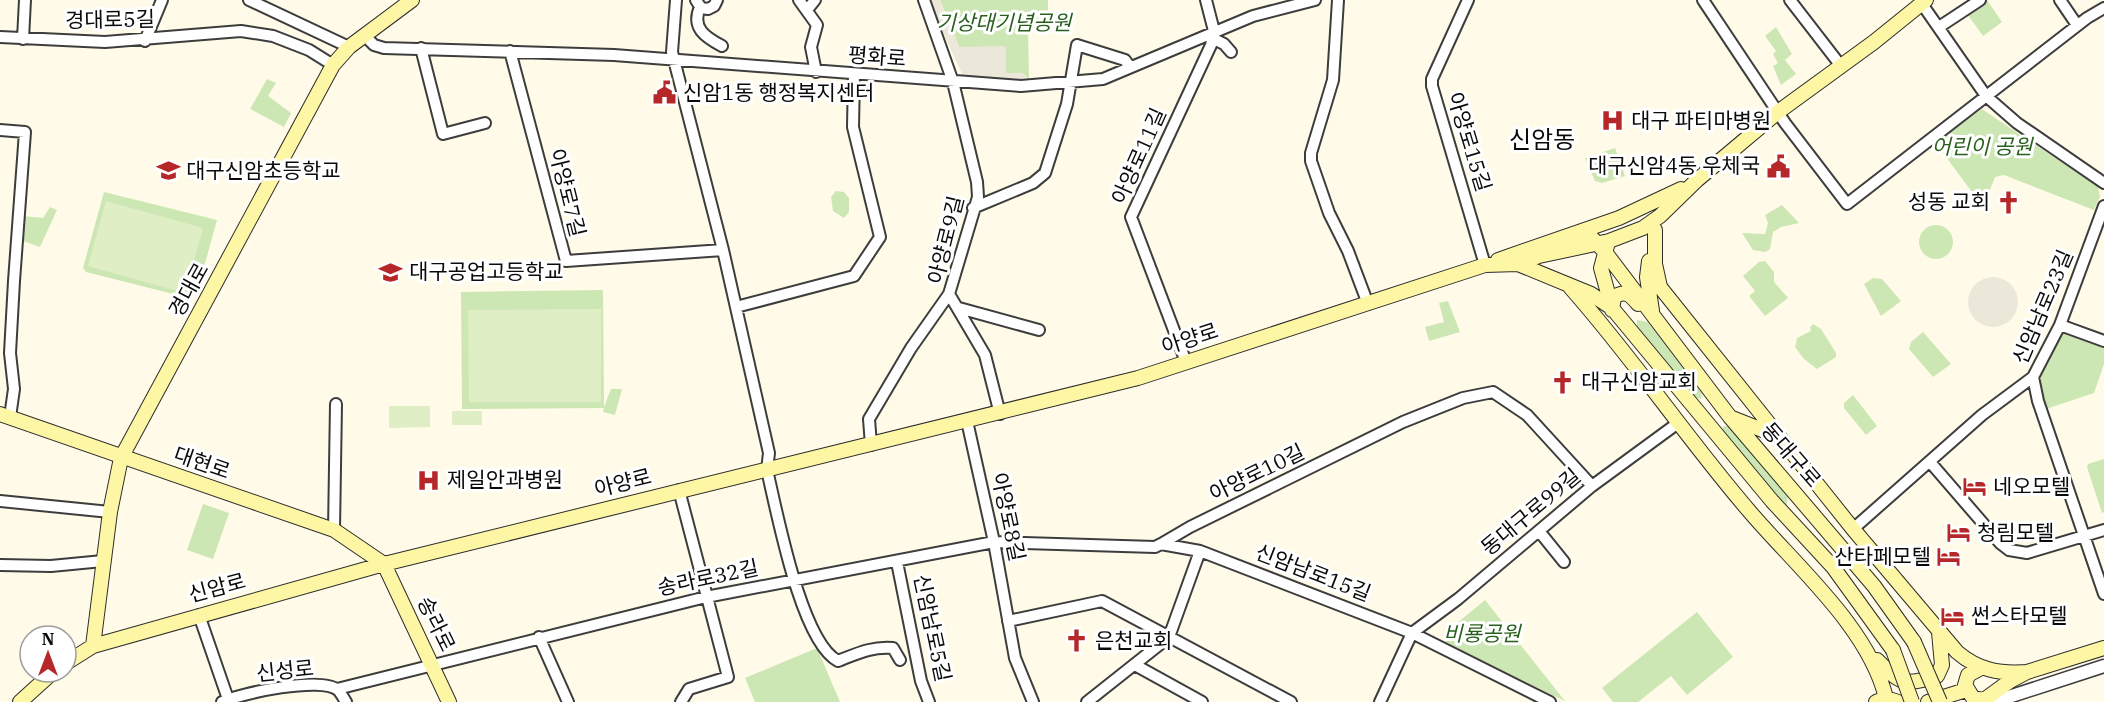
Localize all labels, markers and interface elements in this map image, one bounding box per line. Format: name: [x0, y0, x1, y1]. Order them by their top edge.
street label: 경대로5길: [65, 4, 155, 34]
park label: 기상대기념공원: [936, 8, 1073, 36]
street label: 평화로: [847, 40, 907, 72]
place label: 신암1동 행정복지센터: [683, 78, 874, 106]
public building icon: 신암1동 행정복지센터: [652, 80, 678, 106]
street label: 아양로15길: [1442, 89, 1498, 195]
street label: 아양로11길: [1104, 103, 1172, 208]
place label: 대구 파티마병원: [1631, 106, 1771, 134]
hospital icon: 대구 파티마병원: [1600, 108, 1626, 134]
district label: 신암동: [1509, 123, 1575, 155]
park label: 어린이 공원: [1931, 132, 2034, 160]
street label: 아양로7길: [544, 146, 592, 240]
place label: 대구신암4동 우체국: [1588, 151, 1760, 179]
public building icon: 대구신암4동 우체국: [1765, 153, 1791, 179]
place label: 대구신암초등학교: [186, 156, 341, 184]
school or university icon: 대구신암초등학교: [155, 158, 181, 184]
place label: 성동 교회: [1908, 187, 1990, 215]
church icon: 성동 교회: [1995, 189, 2021, 215]
street label: 아양로9길: [921, 193, 969, 287]
street label: 신암남로23길: [2005, 245, 2079, 368]
street label: 경대로: [162, 257, 214, 322]
place label: 대구공업고등학교: [409, 257, 564, 285]
school or university icon: 대구공업고등학교: [378, 259, 404, 285]
street label: 아양로: [1158, 316, 1222, 360]
place label: 대구신암교회: [1581, 367, 1697, 395]
church icon: 대구신암교회: [1550, 369, 1576, 395]
street label: 동대구로: [1756, 416, 1828, 493]
street label: 아양로10길: [1204, 437, 1309, 507]
street label: 대현로: [170, 439, 234, 485]
street label: 아양로: [591, 461, 654, 503]
street label: 동대구로99길: [1475, 461, 1586, 561]
place label: 제일안과병원: [447, 465, 563, 493]
hospital icon: 제일안과병원: [416, 467, 442, 493]
street label: 아양로8길: [986, 470, 1032, 564]
place label: 네오모텔: [1993, 472, 2070, 500]
hotel icon: 네오모텔: [1962, 474, 1988, 500]
place label: 청림모텔: [1977, 518, 2054, 546]
hotel icon: 청림모텔: [1946, 520, 1972, 546]
street label: 신암남로15길: [1251, 537, 1375, 607]
place label: 산타페모텔: [1834, 542, 1931, 570]
hotel icon: 산타페모텔: [1936, 544, 1962, 570]
street label: 송라로32길: [655, 553, 761, 601]
street label: 신암로: [185, 566, 248, 608]
street label: 신암남로5길: [908, 571, 958, 684]
street label: 송라로: [412, 591, 462, 656]
place label: 썬스타모텔: [1971, 601, 2068, 629]
hotel icon: 썬스타모텔: [1940, 603, 1966, 629]
park label: 비룡공원: [1443, 619, 1522, 647]
north arrow: [18, 624, 78, 684]
place label: 은천교회: [1095, 626, 1172, 654]
church icon: 은천교회: [1064, 628, 1090, 654]
text: N: [42, 629, 54, 649]
street label: 신성로: [255, 653, 315, 687]

